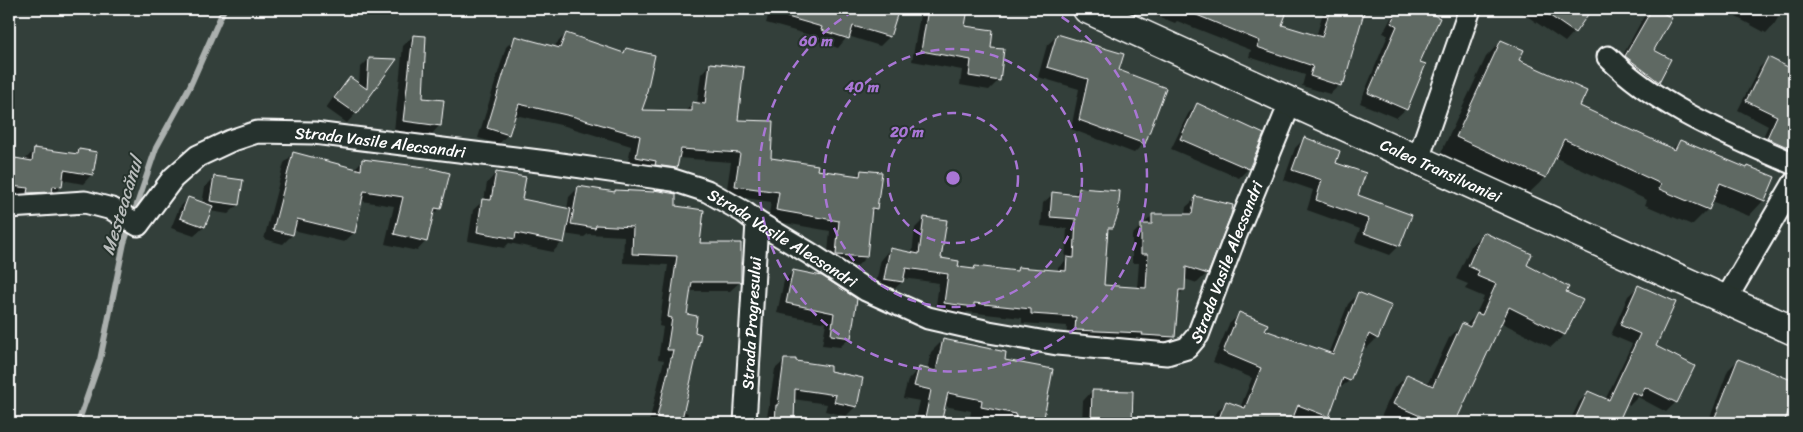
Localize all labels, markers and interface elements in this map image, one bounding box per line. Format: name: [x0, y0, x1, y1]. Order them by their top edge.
text: 60 m: [798, 28, 833, 54]
text: 40 m: [844, 74, 880, 100]
street label: Strada Vasile Alecsandri: [295, 119, 468, 167]
text: 20 m: [889, 119, 924, 145]
street label: Calea Transilvaniei: [1375, 130, 1507, 211]
water label: Mesteacănul: [92, 149, 153, 259]
centre of rings: [944, 169, 962, 187]
street label: Strada Vasile Alecsandri: [1182, 176, 1272, 350]
street label: Strada Vasile Alecsandri: [702, 180, 864, 296]
street label: Strada Progresului: [733, 255, 770, 390]

